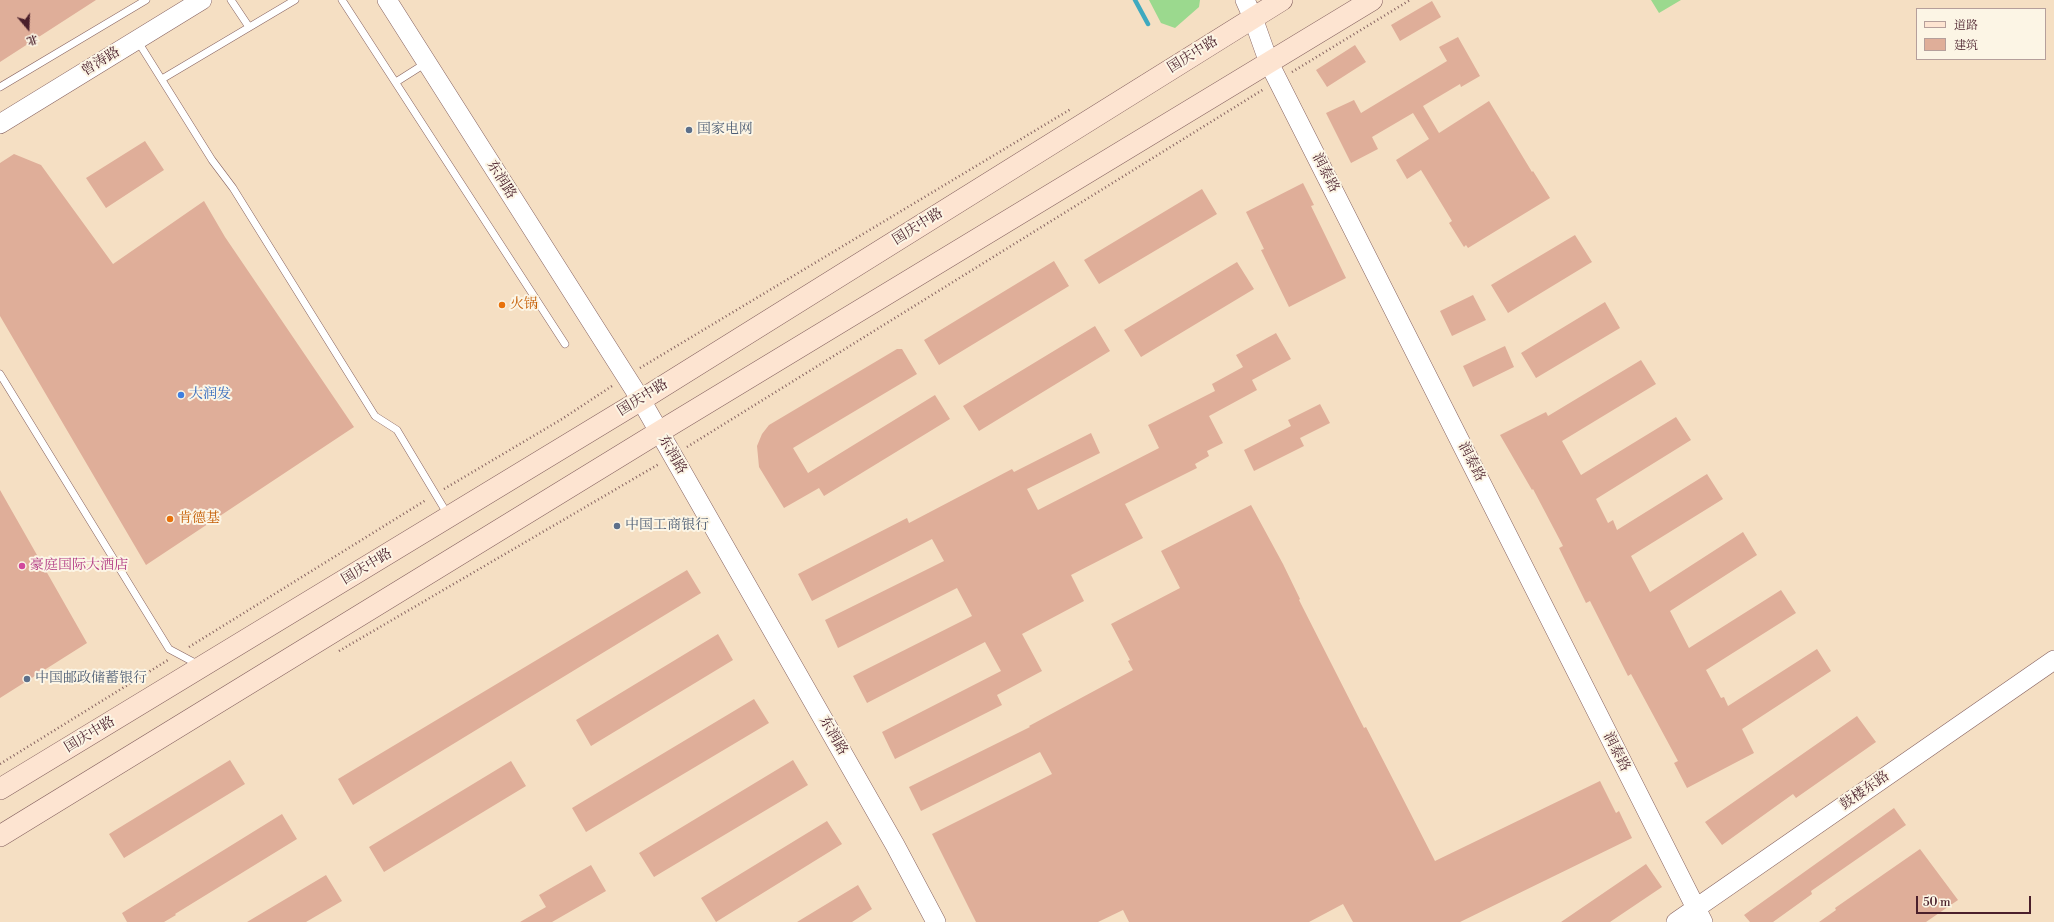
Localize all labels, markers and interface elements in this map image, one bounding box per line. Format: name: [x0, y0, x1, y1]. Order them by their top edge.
north arrow: [8, 8, 48, 48]
legend: [1916, 8, 2046, 60]
text: 道路: [1954, 18, 1978, 33]
text: 北: [24, 31, 39, 48]
street label: 国庆中路: [1165, 33, 1221, 77]
text: 建筑: [1954, 38, 1978, 53]
street label: 曾涛路: [79, 44, 123, 80]
place label: 国家电网: [697, 122, 753, 138]
marker: 国家电网: [684, 125, 694, 135]
street label: 润泰路: [1308, 150, 1342, 196]
street label: 东润路: [483, 158, 519, 202]
street label: 国庆中路: [890, 205, 946, 249]
place label: 火锅: [510, 297, 538, 313]
marker: 火锅: [497, 300, 507, 310]
street label: 国庆中路: [615, 376, 671, 420]
place label: 大润发: [189, 387, 231, 403]
marker: 大润发: [176, 390, 186, 400]
street label: 东润路: [654, 433, 690, 477]
street label: 润泰路: [1454, 439, 1488, 485]
place label: 肯德基: [178, 511, 220, 527]
marker: 肯德基: [165, 514, 175, 524]
place label: 中国工商银行: [625, 518, 709, 534]
marker: 中国工商银行: [612, 521, 622, 531]
street label: 国庆中路: [339, 545, 395, 589]
place label: 豪庭国际大酒店: [30, 558, 128, 574]
marker: 豪庭国际大酒店: [17, 561, 27, 571]
place label: 中国邮政储蓄银行: [35, 671, 147, 687]
marker: 中国邮政储蓄银行: [22, 674, 32, 684]
street label: 国庆中路: [62, 713, 118, 757]
street label: 东润路: [815, 714, 851, 758]
street label: 润泰路: [1599, 729, 1633, 775]
street label: 鼓楼东路: [1837, 768, 1893, 814]
scale bar: [1918, 888, 2033, 914]
text: 50 m: [1923, 895, 1951, 910]

